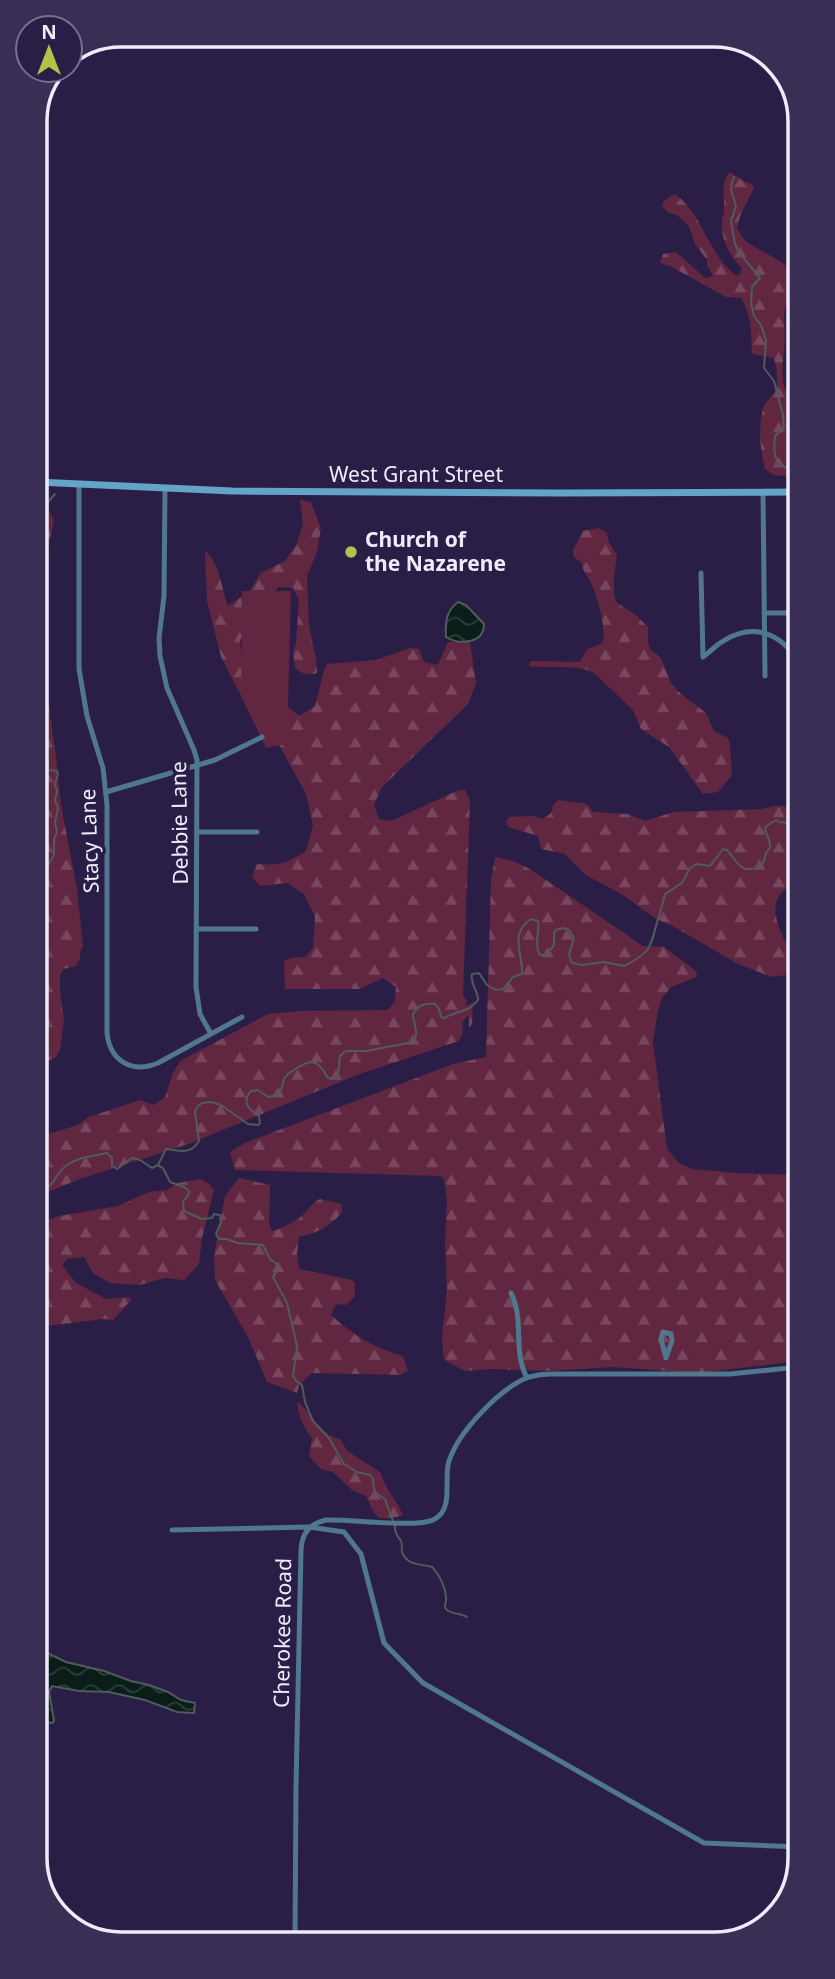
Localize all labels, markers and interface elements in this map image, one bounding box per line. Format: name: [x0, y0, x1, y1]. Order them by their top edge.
north arrow: [14, 14, 84, 84]
text: N: [41, 19, 57, 45]
street label: West Grant Street: [329, 460, 503, 488]
place label: Church of the Nazarene: [365, 525, 506, 577]
marker: Church of the Nazarene: [343, 544, 359, 560]
street label: Debbie Lane: [164, 761, 194, 885]
street label: Stacy Lane: [73, 788, 105, 894]
street label: Cherokee Road: [267, 1558, 297, 1708]

